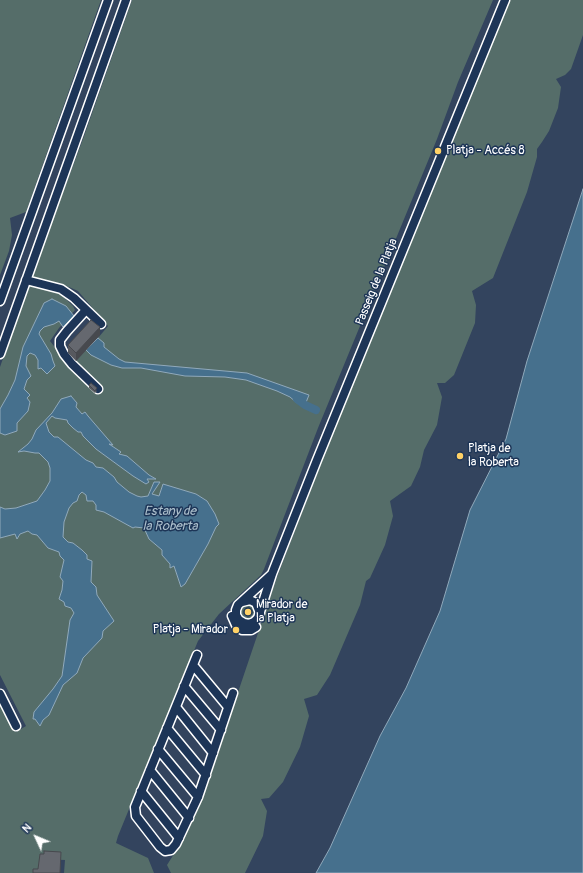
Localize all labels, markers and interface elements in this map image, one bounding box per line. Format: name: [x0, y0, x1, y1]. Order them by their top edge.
place label: Platja - Accés 8: [446, 144, 525, 158]
marker: Platja - Accés 8: [433, 146, 443, 156]
street label: Passeig de la Platja: [353, 236, 401, 328]
place label: Platja de la Roberta: [468, 442, 519, 470]
marker: Platja de la Roberta: [455, 451, 465, 461]
water label: Estany de la Roberta: [142, 504, 198, 535]
place label: Mirador de la Platja: [256, 598, 308, 626]
marker: Mirador de la Platja: [243, 607, 253, 617]
place label: Platja - Mirador: [153, 623, 228, 637]
marker: Platja - Mirador: [231, 625, 241, 635]
north arrow: [16, 817, 56, 857]
text: N: [20, 821, 34, 836]

